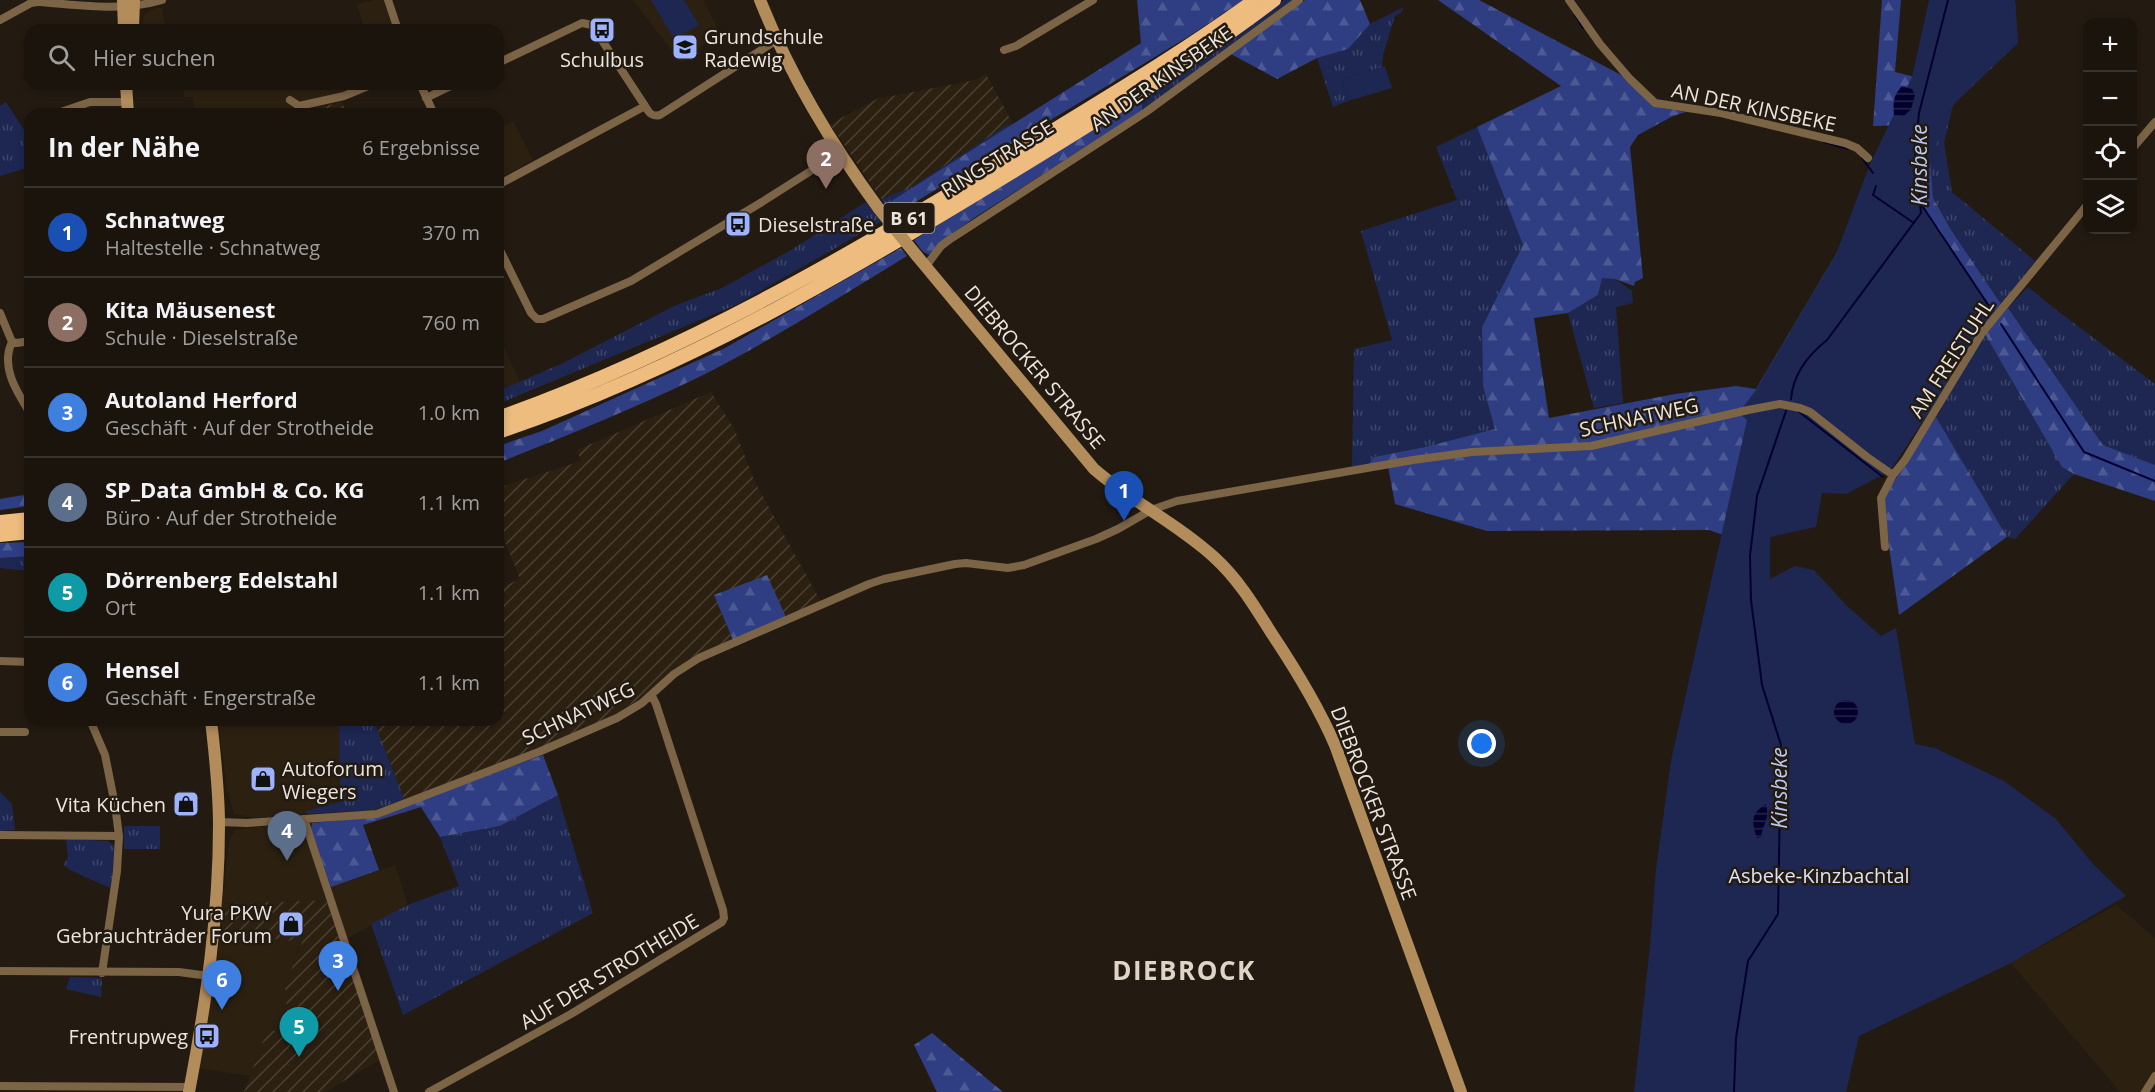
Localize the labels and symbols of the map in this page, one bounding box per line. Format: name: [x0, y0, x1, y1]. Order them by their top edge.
bus stop icon: Schulbus: [587, 15, 617, 45]
street label: AN DER KINSBEKE: [1085, 19, 1237, 137]
place label: Grundschule Radewig: [704, 23, 823, 73]
school or university icon: Grundschule Radewig: [670, 32, 700, 62]
place label: Schulbus: [560, 46, 644, 73]
street label: AN DER KINSBEKE: [1669, 76, 1839, 138]
street label: RINGSTRASSE: [936, 113, 1058, 203]
water label: Kinsbeke: [1905, 124, 1933, 206]
pin: 2: [806, 140, 846, 189]
road number: B 61: [884, 203, 934, 233]
bus stop icon: Dieselstraße: [723, 209, 753, 239]
place label: Dieselstraße: [758, 211, 874, 238]
street label: DIEBROCKER STRASSE: [959, 280, 1111, 454]
street label: AM FREISTUHL: [1902, 293, 2000, 423]
street label: SCHNATWEG: [1577, 391, 1701, 443]
pin: 1: [1104, 472, 1144, 521]
street label: SCHNATWEG: [517, 675, 639, 751]
street label: DIEBROCKER STRASSE: [1325, 702, 1423, 904]
your location: [1467, 729, 1496, 758]
water label: Kinsbeke: [1765, 747, 1793, 829]
place label: Autoforum Wiegers: [282, 755, 384, 805]
shop icon: Autoforum Wiegers: [248, 764, 278, 794]
shop icon: Vita Küchen: [171, 789, 201, 819]
place label: Vita Küchen: [56, 791, 166, 818]
pin: 4: [268, 812, 306, 861]
park label: Asbeke-Kinzbachtal: [1728, 862, 1910, 889]
place label: Yura PKW Gebrauchträder Forum: [56, 899, 273, 949]
street label: AUF DER STROTHEIDE: [515, 907, 703, 1035]
shop icon: Yura PKW Gebrauchträder Forum: [276, 909, 306, 939]
pin: 3: [318, 942, 358, 991]
district label: DIEBROCK: [1112, 952, 1256, 988]
pin: 6: [202, 960, 242, 1010]
pin: 5: [280, 1008, 318, 1057]
bus stop icon: Frentrupweg: [192, 1021, 222, 1051]
place label: Frentrupweg: [69, 1023, 188, 1050]

